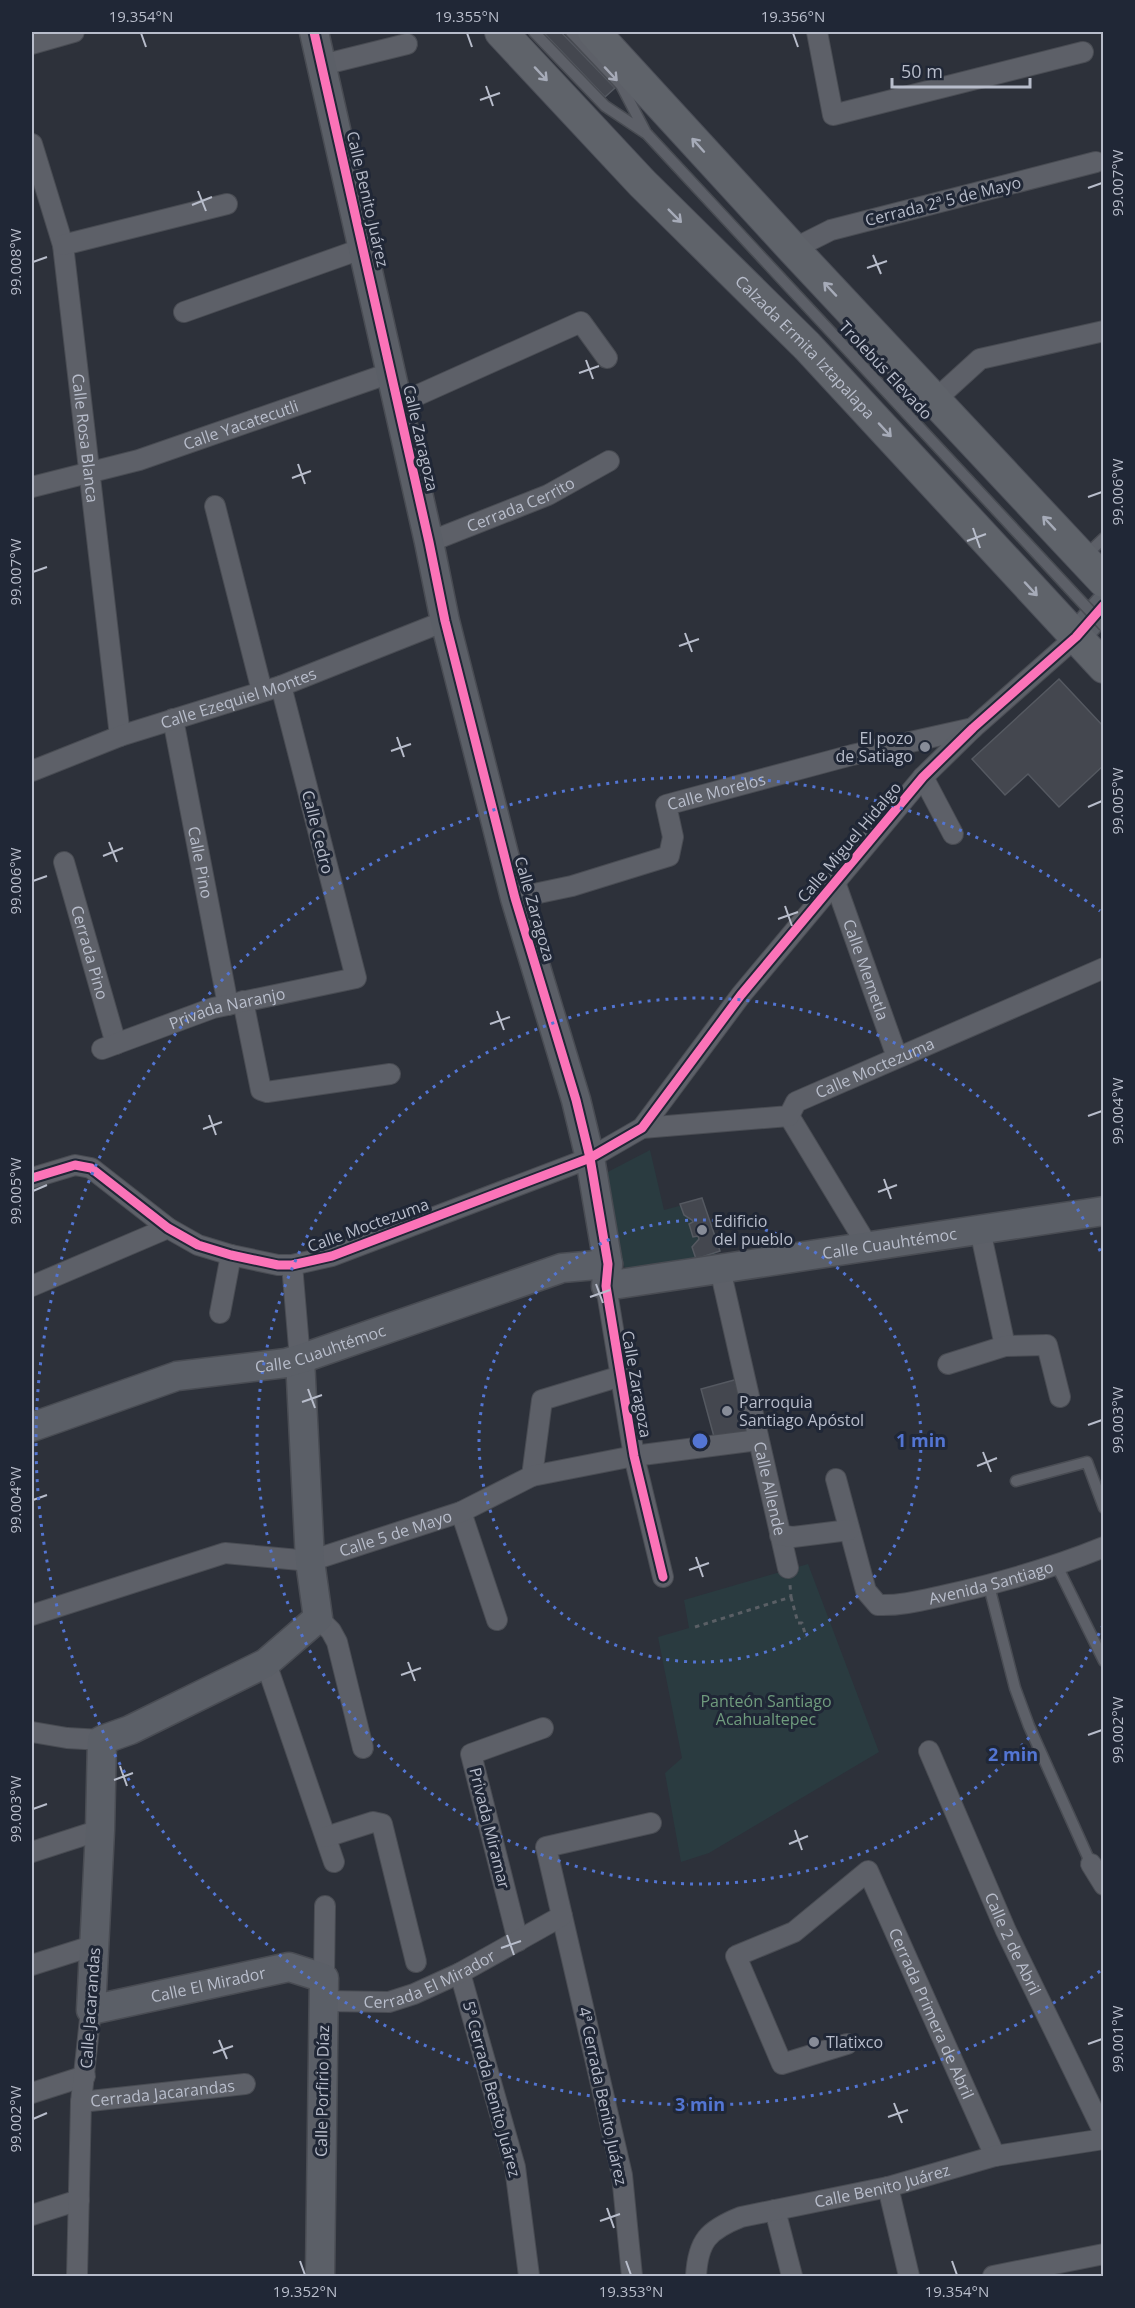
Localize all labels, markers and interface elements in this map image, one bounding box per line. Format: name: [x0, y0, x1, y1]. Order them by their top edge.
text: 19.354°N: [109, 6, 173, 26]
text: 19.355°N: [435, 6, 499, 26]
text: 19.356°N: [761, 6, 825, 26]
scale bar: [892, 51, 1030, 89]
text: 50 m: [901, 59, 943, 83]
one-way arrow: [604, 66, 618, 81]
one-way arrow: [533, 67, 548, 82]
street label: Calle Benito Juárez: [342, 129, 394, 269]
one-way arrow: [691, 138, 705, 153]
text: 99.007°W: [1107, 149, 1127, 217]
street label: Cerrada 2ª 5 de Mayo: [863, 171, 1023, 231]
one-way arrow: [667, 208, 682, 223]
text: 99.008°W: [5, 228, 25, 296]
street label: Calzada Ermita Iztapalapa: [731, 270, 880, 424]
one-way arrow: [823, 281, 837, 296]
street label: Trolebús Elevado: [834, 316, 938, 424]
street label: Calle Rosa Blanca: [67, 372, 104, 504]
street label: Calle Zaragoza: [398, 383, 444, 493]
street label: Calle Yacatecutli: [180, 395, 301, 455]
one-way arrow: [878, 422, 892, 437]
text: 99.006°W: [1107, 458, 1127, 526]
street label: Cerrada Cerrito: [463, 471, 578, 537]
one-way arrow: [1042, 516, 1056, 531]
text: 99.007°W: [5, 538, 25, 606]
one-way arrow: [1024, 581, 1038, 596]
street label: Calle Ezequiel Montes: [158, 662, 319, 734]
place label: El pozo de Satiago: [835, 727, 913, 767]
marker: El pozo de Satiago: [918, 740, 932, 754]
text: 99.005°W: [1107, 767, 1127, 835]
street label: Calle Morelos: [665, 768, 768, 815]
street label: Calle Miguel Hidalgo: [792, 777, 906, 907]
street label: Calle Cedro: [297, 788, 339, 876]
street label: Calle Pino: [183, 824, 218, 900]
text: 99.006°W: [5, 847, 25, 915]
street label: Calle Zaragoza: [509, 854, 561, 964]
street label: Cerrada Pino: [66, 903, 114, 1002]
street label: Calle Memetla: [838, 916, 894, 1023]
street label: Privada Naranjo: [166, 982, 287, 1034]
street label: Calle Moctezuma: [812, 1032, 938, 1103]
text: 99.004°W: [1107, 1077, 1127, 1145]
text: 99.005°W: [5, 1157, 25, 1225]
street label: Calle Moctezuma: [304, 1193, 432, 1257]
place label: Edificio del pueblo: [714, 1210, 793, 1250]
street label: Calle Cuauhtémoc: [821, 1222, 958, 1264]
marker: Edificio del pueblo: [695, 1223, 709, 1237]
street label: Calle Cuauhtémoc: [254, 1319, 389, 1378]
street label: Calle Zaragoza: [617, 1329, 657, 1439]
text: 99.003°W: [1107, 1386, 1127, 1454]
place label: Parroquia Santiago Apóstol: [739, 1391, 864, 1431]
marker: Parroquia Santiago Apóstol: [720, 1404, 734, 1418]
text: 1 min: [896, 1428, 946, 1452]
centre of rings: [690, 1431, 710, 1451]
street label: Calle Allende: [749, 1439, 791, 1538]
text: 99.004°W: [5, 1466, 25, 1534]
street label: Calle 5 de Mayo: [336, 1505, 455, 1562]
street label: Avenida Santiago: [926, 1555, 1056, 1610]
park label: Panteón Santiago Acahualtepec: [700, 1690, 832, 1730]
text: 99.002°W: [1107, 1696, 1127, 1764]
text: 2 min: [988, 1742, 1038, 1766]
street label: Privada Miramar: [464, 1765, 516, 1891]
text: 99.003°W: [5, 1775, 25, 1843]
street label: Calle 2 de Abril: [980, 1889, 1046, 1999]
street label: Cerrada Primera de Abril: [884, 1924, 979, 2102]
street label: Cerrada El Mirador: [363, 1944, 499, 2013]
street label: Calle Jacarandas: [75, 1947, 105, 2069]
street label: Calle El Mirador: [149, 1961, 268, 2008]
street label: 5ª Cerrada Benito Juárez: [458, 1998, 526, 2180]
street label: 4ª Cerrada Benito Juárez: [573, 2005, 633, 2187]
text: 99.001°W: [1107, 2005, 1127, 2073]
street label: Calle Porfirio Díaz: [310, 2025, 334, 2157]
place label: Tlatixco: [826, 2031, 883, 2053]
marker: Tlatixco: [807, 2035, 821, 2049]
street label: Cerrada Jacarandas: [89, 2074, 236, 2112]
text: 99.002°W: [5, 2085, 25, 2153]
text: 3 min: [675, 2092, 725, 2116]
street label: Calle Benito Juárez: [812, 2159, 952, 2213]
text: 19.352°N: [273, 2281, 337, 2301]
text: 19.353°N: [599, 2281, 663, 2301]
text: 19.354°N: [925, 2281, 989, 2301]

